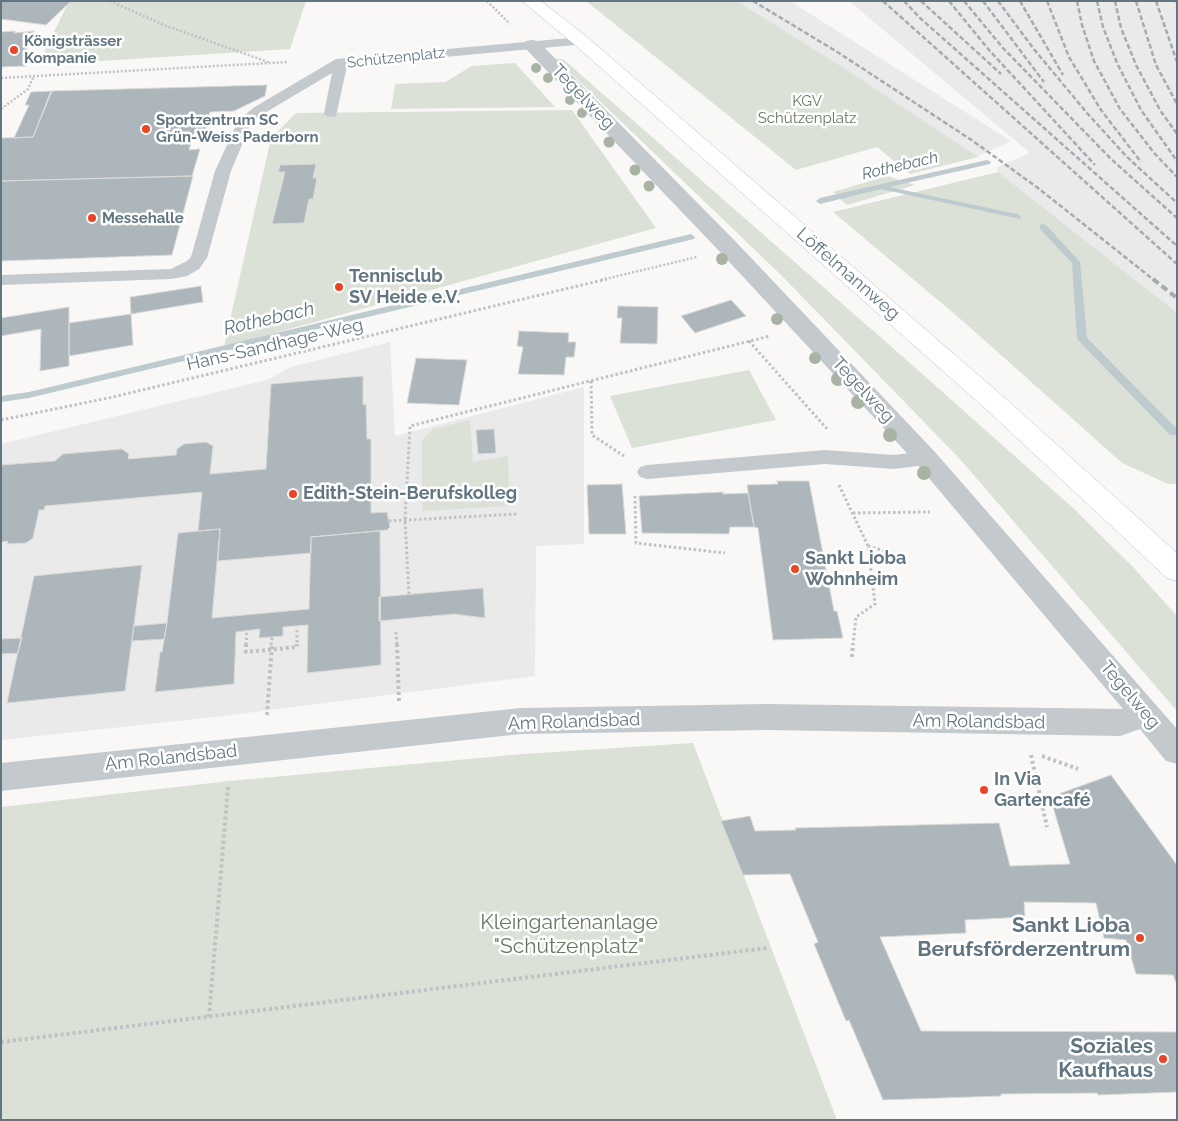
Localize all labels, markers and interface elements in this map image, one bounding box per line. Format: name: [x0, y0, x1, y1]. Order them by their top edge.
place label: Königsträsser Kompanie: [24, 32, 122, 67]
marker: Königsträsser Kompanie: [8, 44, 20, 56]
street label: Schützenplatz: [346, 44, 446, 72]
street label: Tegelweg: [547, 60, 619, 134]
park label: KGV Schützenplatz: [758, 92, 856, 127]
place label: Sportzentrum SC Grün-Weiss Paderborn: [156, 111, 319, 146]
marker: Sportzentrum SC Grün-Weiss Paderborn: [140, 123, 152, 135]
water label: Rothebach: [860, 148, 940, 184]
place label: Messehalle: [102, 209, 184, 227]
marker: Messehalle: [86, 212, 98, 224]
street label: Löffelmannweg: [792, 223, 904, 325]
place label: Tennisclub SV Heide e.V.: [349, 266, 460, 308]
marker: Tennisclub SV Heide e.V.: [333, 281, 345, 293]
water label: Rothebach: [221, 297, 317, 341]
street label: Hans-Sandhage-Weg: [185, 314, 365, 376]
street label: Tegelweg: [827, 353, 899, 427]
place label: Edith-Stein-Berufskolleg: [303, 483, 517, 505]
marker: Edith-Stein-Berufskolleg: [287, 488, 299, 500]
place label: Sankt Lioba Wohnheim: [805, 548, 906, 590]
marker: Sankt Lioba Wohnheim: [789, 563, 801, 575]
street label: Tegelweg: [1095, 657, 1165, 733]
street label: Am Rolandsbad: [507, 709, 641, 735]
street label: Am Rolandsbad: [912, 710, 1046, 734]
street label: Am Rolandsbad: [104, 740, 238, 776]
place label: In Via Gartencafé: [994, 769, 1091, 812]
marker: In Via Gartencafé: [978, 784, 990, 796]
park label: Kleingartenanlage "Schützenplatz": [480, 910, 658, 960]
place label: Sankt Lioba Berufsförderzentrum: [917, 913, 1130, 963]
marker: Sankt Lioba Berufsförderzentrum: [1134, 932, 1146, 944]
place label: Soziales Kaufhaus: [1058, 1034, 1153, 1084]
marker: Soziales Kaufhaus: [1157, 1053, 1169, 1065]

